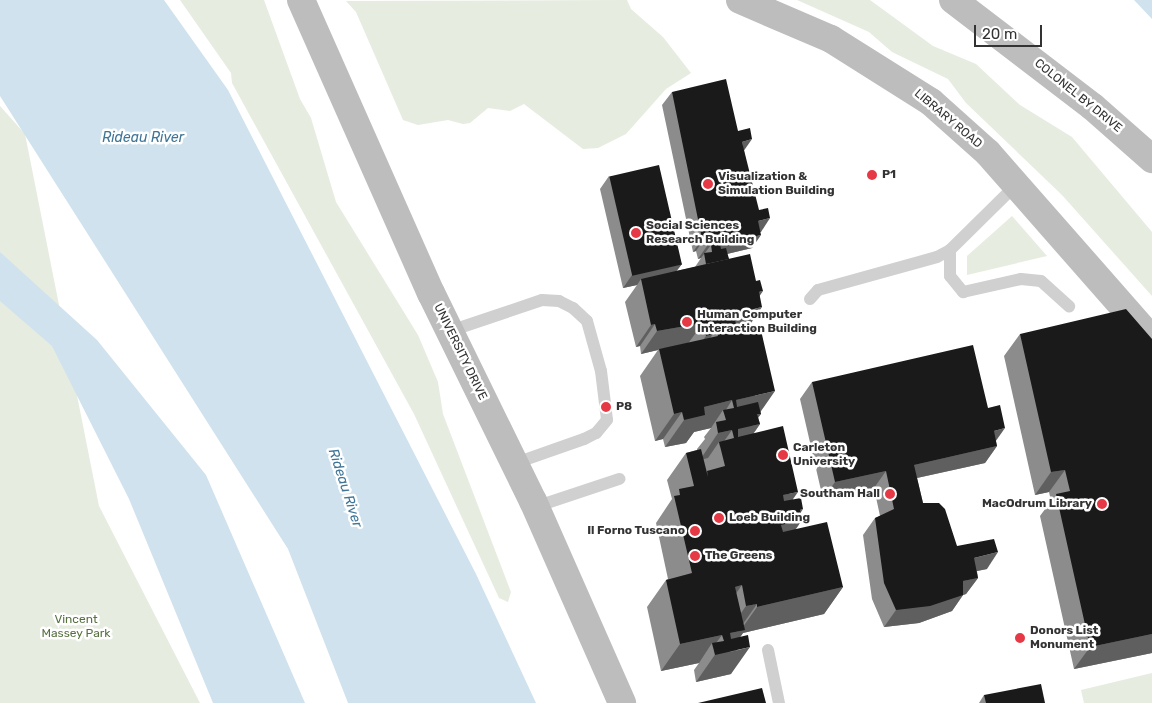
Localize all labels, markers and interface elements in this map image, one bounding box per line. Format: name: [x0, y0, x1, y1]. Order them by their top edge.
scale bar: [977, 15, 1044, 47]
text: 20 m: [982, 25, 1017, 43]
street label: COLONEL BY DRIVE: [1031, 56, 1125, 136]
street label: LIBRARY ROAD: [911, 86, 985, 152]
water label: Rideau River: [102, 130, 184, 146]
place label: P1: [882, 168, 896, 182]
marker: P1: [866, 169, 878, 181]
place label: Visualization & Simulation Building: [718, 170, 835, 198]
marker: Visualization & Simulation Building: [702, 178, 714, 190]
place label: Social Sciences Research Building: [646, 219, 754, 247]
marker: Social Sciences Research Building: [630, 227, 642, 239]
street label: UNIVERSITY DRIVE: [430, 301, 490, 403]
place label: Human Computer Interaction Building: [697, 308, 817, 336]
marker: Human Computer Interaction Building: [681, 316, 693, 328]
place label: P8: [616, 400, 632, 414]
marker: P8: [600, 401, 612, 413]
place label: Carleton University: [793, 441, 855, 469]
water label: Rideau River: [324, 446, 366, 530]
marker: Carleton University: [777, 449, 789, 461]
place label: Southam Hall: [800, 487, 880, 501]
marker: Southam Hall: [884, 488, 896, 500]
place label: MacOdrum Library: [982, 497, 1092, 511]
marker: MacOdrum Library: [1096, 498, 1108, 510]
place label: Loeb Building: [729, 511, 810, 525]
marker: Loeb Building: [713, 512, 725, 524]
place label: Il Forno Tuscano: [587, 524, 685, 538]
marker: Il Forno Tuscano: [689, 525, 701, 537]
place label: The Greens: [705, 549, 772, 563]
marker: The Greens: [689, 550, 701, 562]
park label: Vincent Massey Park: [41, 613, 111, 641]
place label: Donors List Monument: [1030, 624, 1098, 652]
marker: Donors List Monument: [1014, 632, 1026, 644]

